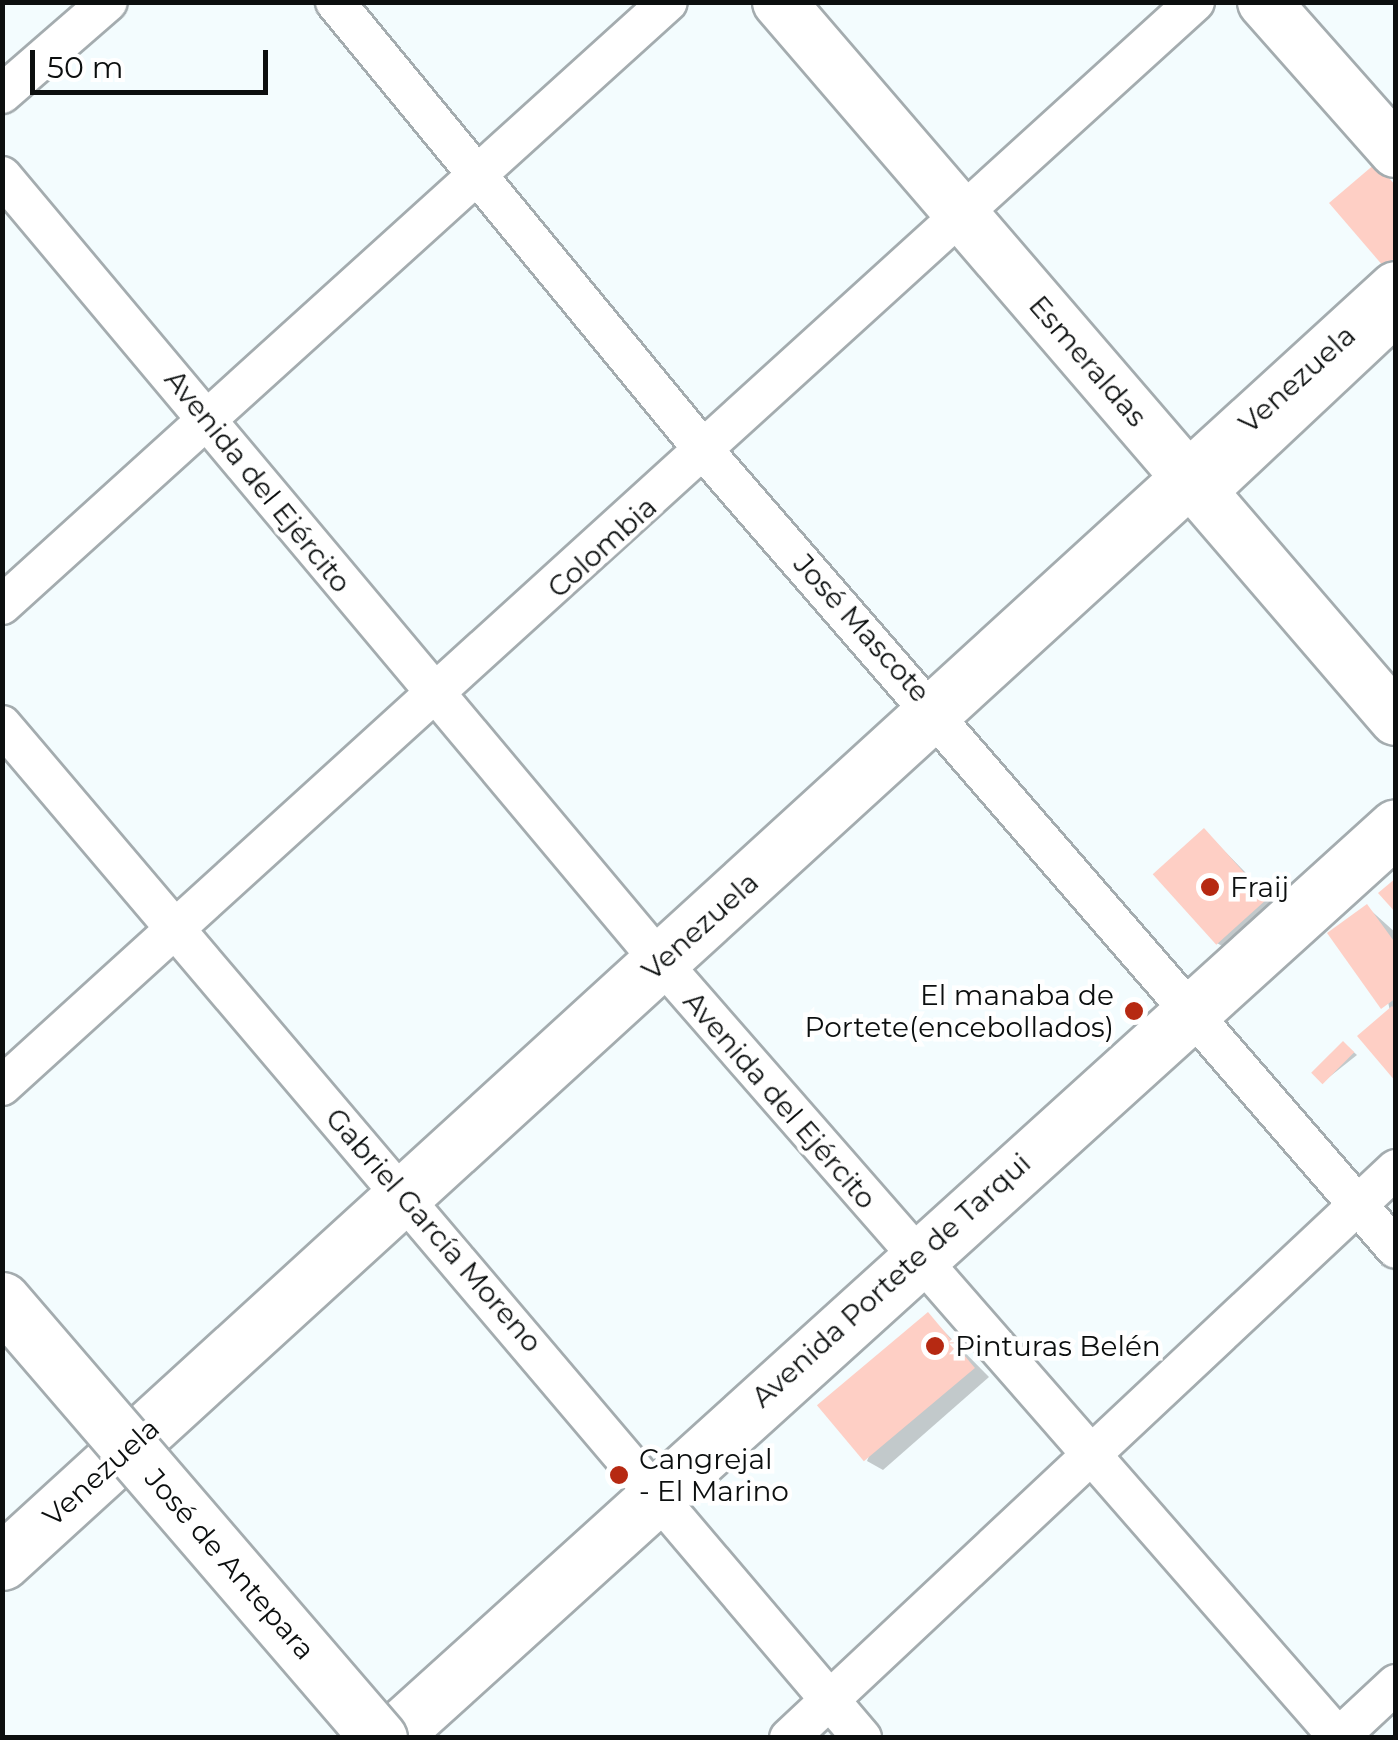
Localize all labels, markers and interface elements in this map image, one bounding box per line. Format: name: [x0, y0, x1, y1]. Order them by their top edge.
scale bar: [35, 30, 272, 92]
text: 50 m: [47, 49, 124, 86]
street label: Esmeraldas: [1022, 289, 1154, 433]
street label: Venezuela: [1232, 318, 1362, 440]
street label: Avenida del Ejército: [158, 363, 358, 599]
street label: Colombia: [541, 489, 663, 605]
street label: José Mascote: [787, 547, 937, 709]
street label: Venezuela: [635, 865, 765, 987]
place label: Fraij: [1230, 870, 1289, 904]
marker: Fraij: [1199, 876, 1221, 898]
place label: El manaba de Portete(encebollados): [805, 978, 1114, 1044]
street label: Avenida del Ejército: [677, 985, 883, 1215]
marker: El manaba de Portete(encebollados): [1123, 1000, 1145, 1022]
street label: Gabriel García Moreno: [319, 1101, 549, 1359]
street label: Avenida Portete de Tarqui: [745, 1146, 1037, 1414]
place label: Pinturas Belén: [955, 1329, 1161, 1363]
marker: Pinturas Belén: [924, 1335, 946, 1357]
street label: Venezuela: [36, 1411, 166, 1533]
place label: Cangrejal - El Marino: [639, 1442, 789, 1508]
street label: José de Antepara: [138, 1462, 322, 1666]
marker: Cangrejal - El Marino: [608, 1464, 630, 1486]

